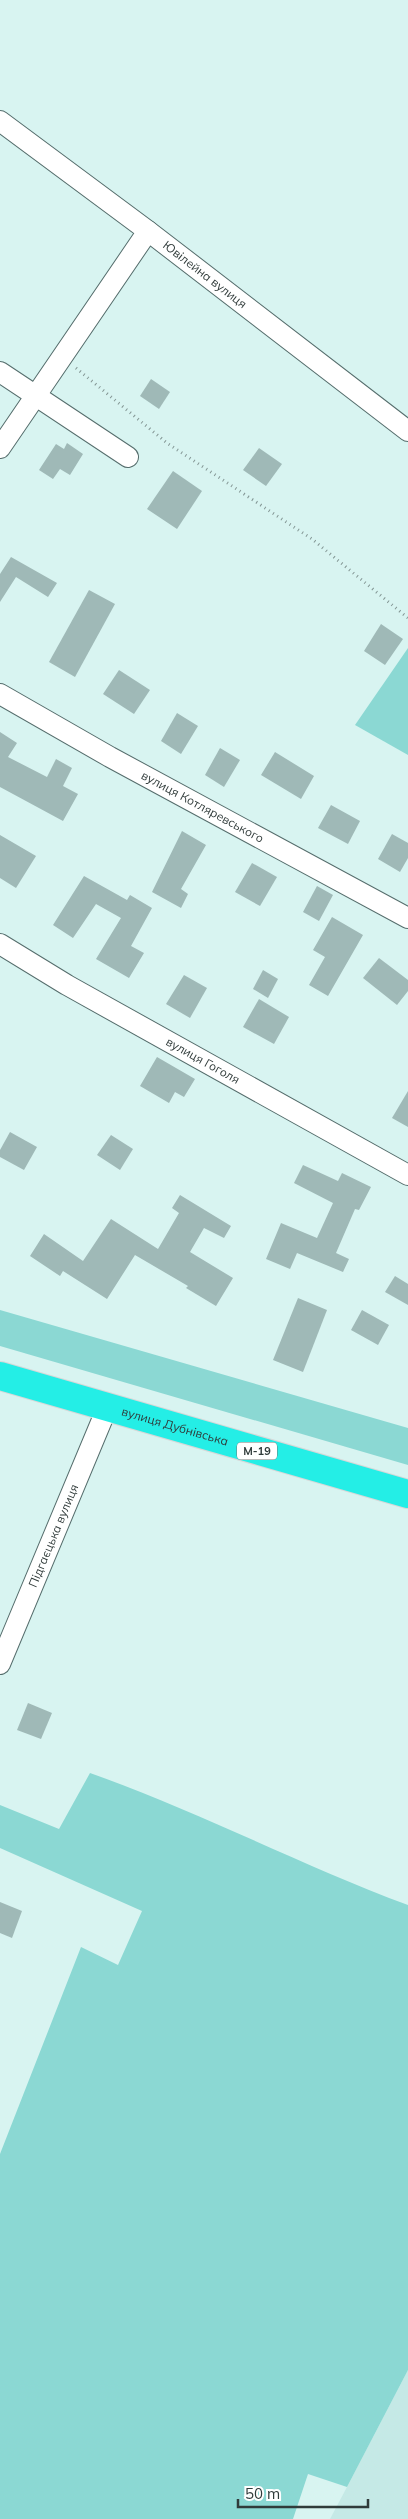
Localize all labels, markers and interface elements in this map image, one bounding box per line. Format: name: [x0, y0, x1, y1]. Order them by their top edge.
street label: Ювілейна вулиця: [160, 237, 250, 311]
street label: вулиця Котляревського: [139, 767, 267, 846]
street label: вулиця Гоголя: [163, 1034, 243, 1087]
street label: вулиця Дубнівська: [120, 1404, 230, 1449]
road number: М-19: [237, 1442, 277, 1460]
street label: Підгаєцька вулиця: [25, 1482, 81, 1589]
scale bar: [238, 2476, 368, 2508]
text: 50 m: [245, 2484, 280, 2503]

